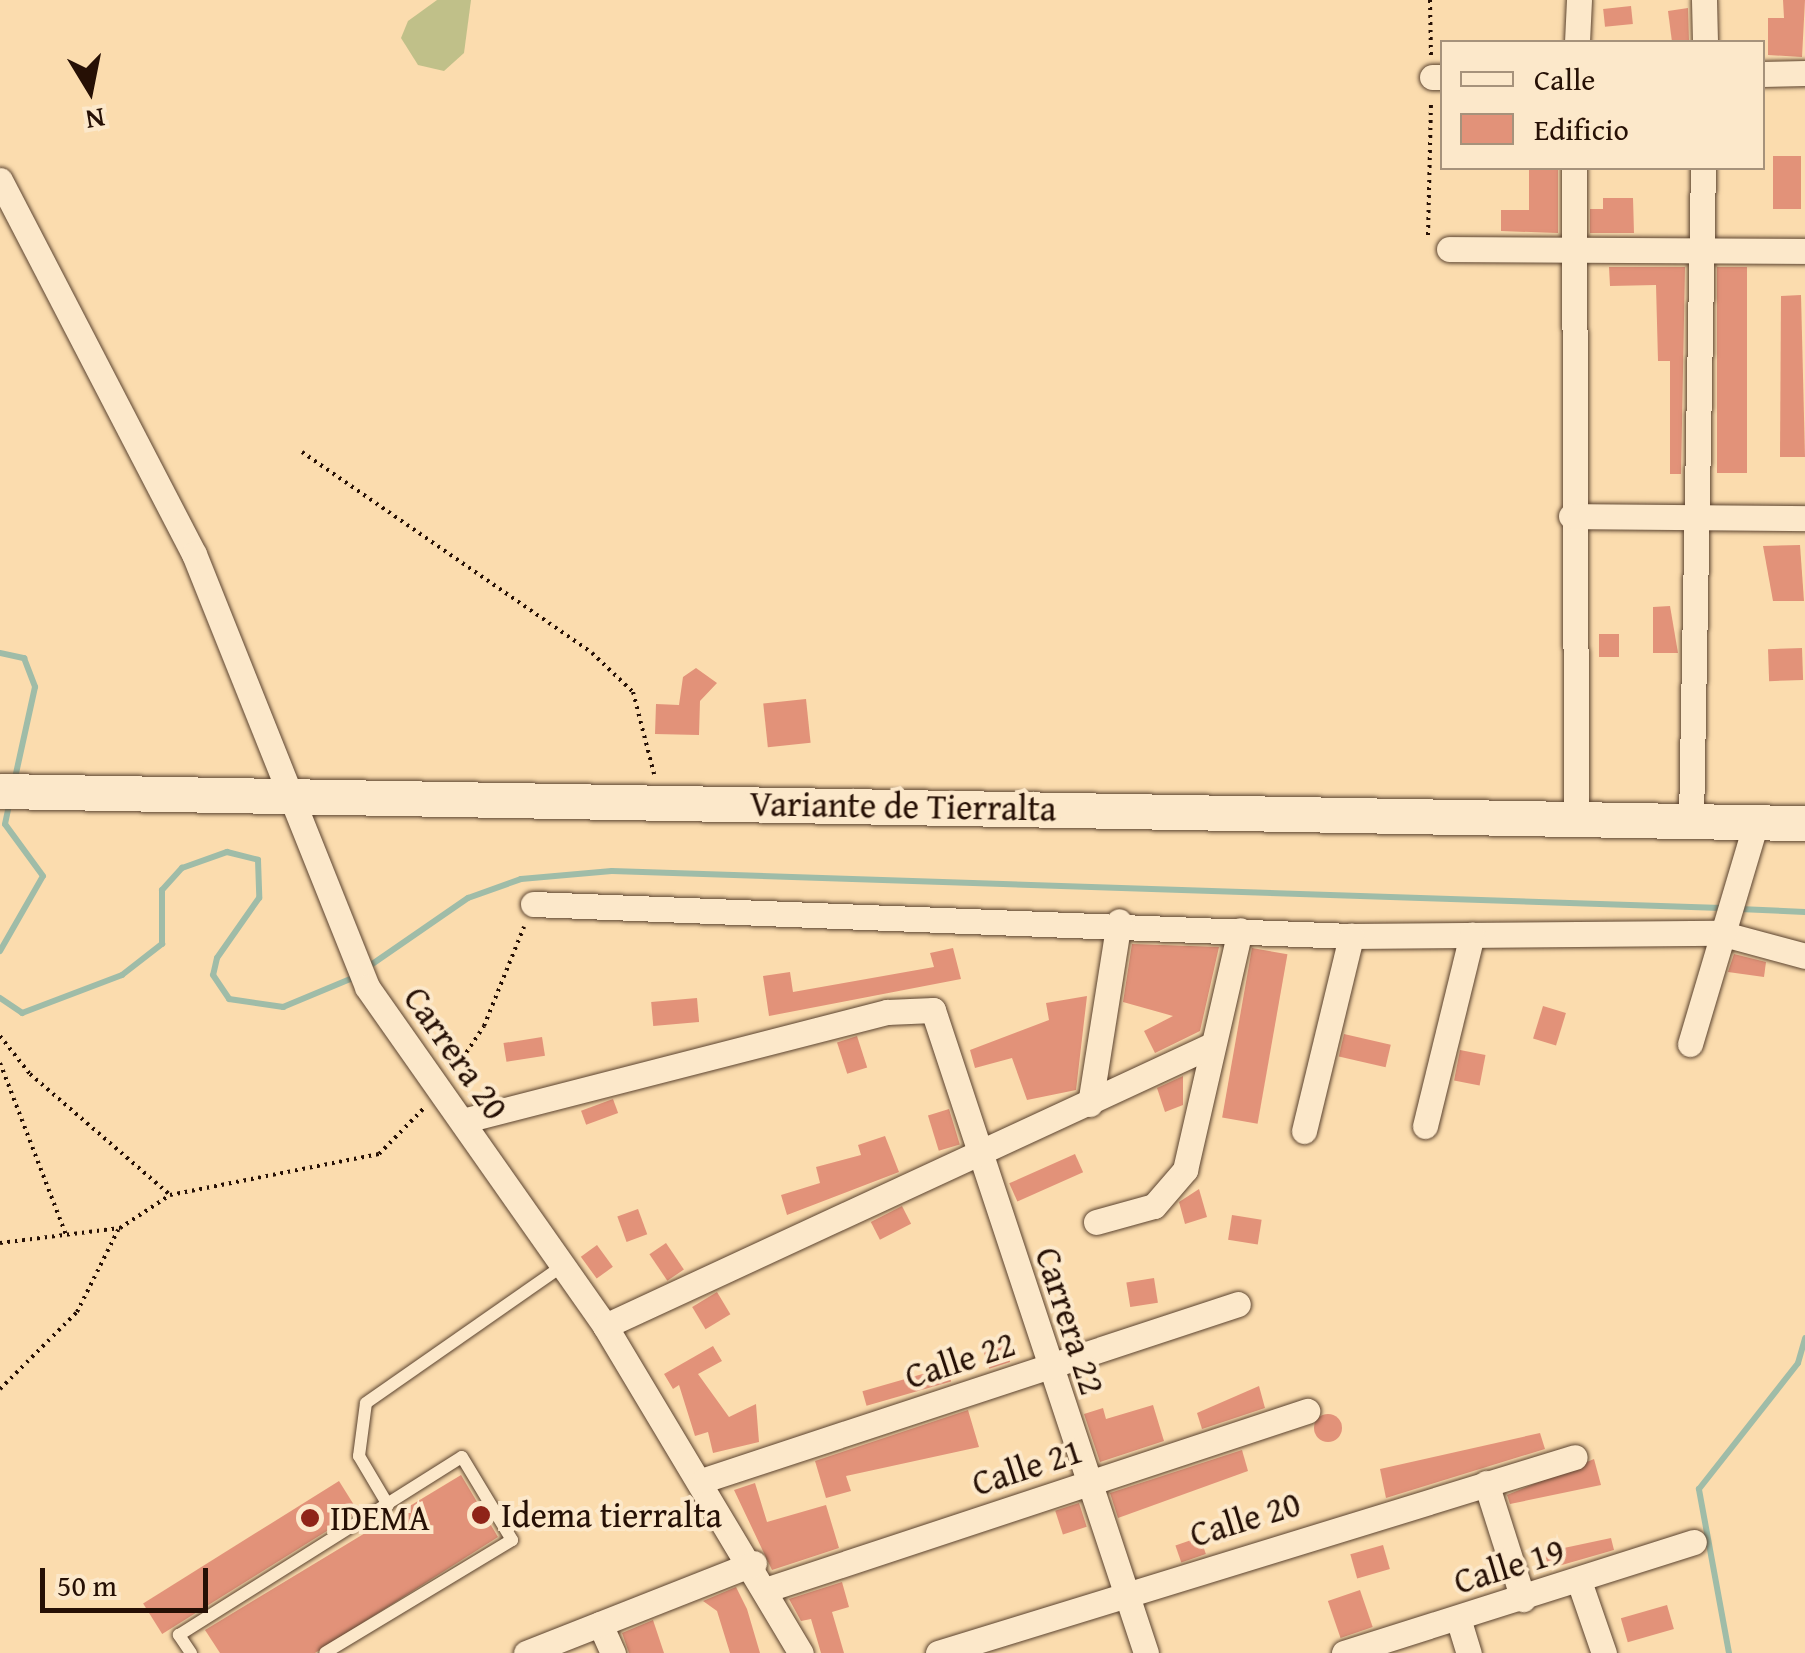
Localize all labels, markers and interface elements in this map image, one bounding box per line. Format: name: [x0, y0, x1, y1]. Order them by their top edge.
north arrow: [40, 40, 140, 140]
legend: [1440, 40, 1765, 170]
text: Calle: [1534, 57, 1595, 101]
text: N: [83, 98, 108, 142]
text: Edificio: [1534, 107, 1629, 151]
street label: Variante de Tierralta: [749, 782, 1057, 830]
street label: Carrera 20: [395, 979, 517, 1127]
street label: Carrera 22: [1026, 1242, 1114, 1400]
street label: Calle 22: [900, 1323, 1020, 1397]
street label: Calle 21: [967, 1430, 1087, 1504]
street label: Calle 20: [1185, 1482, 1305, 1556]
place label: Idema tierralta: [501, 1494, 722, 1536]
place label: IDEMA: [330, 1497, 430, 1539]
marker: Idema tierralta: [470, 1504, 492, 1526]
marker: IDEMA: [299, 1507, 321, 1529]
street label: Calle 19: [1449, 1529, 1569, 1603]
scale bar: [45, 1548, 212, 1610]
text: 50 m: [57, 1563, 117, 1607]

